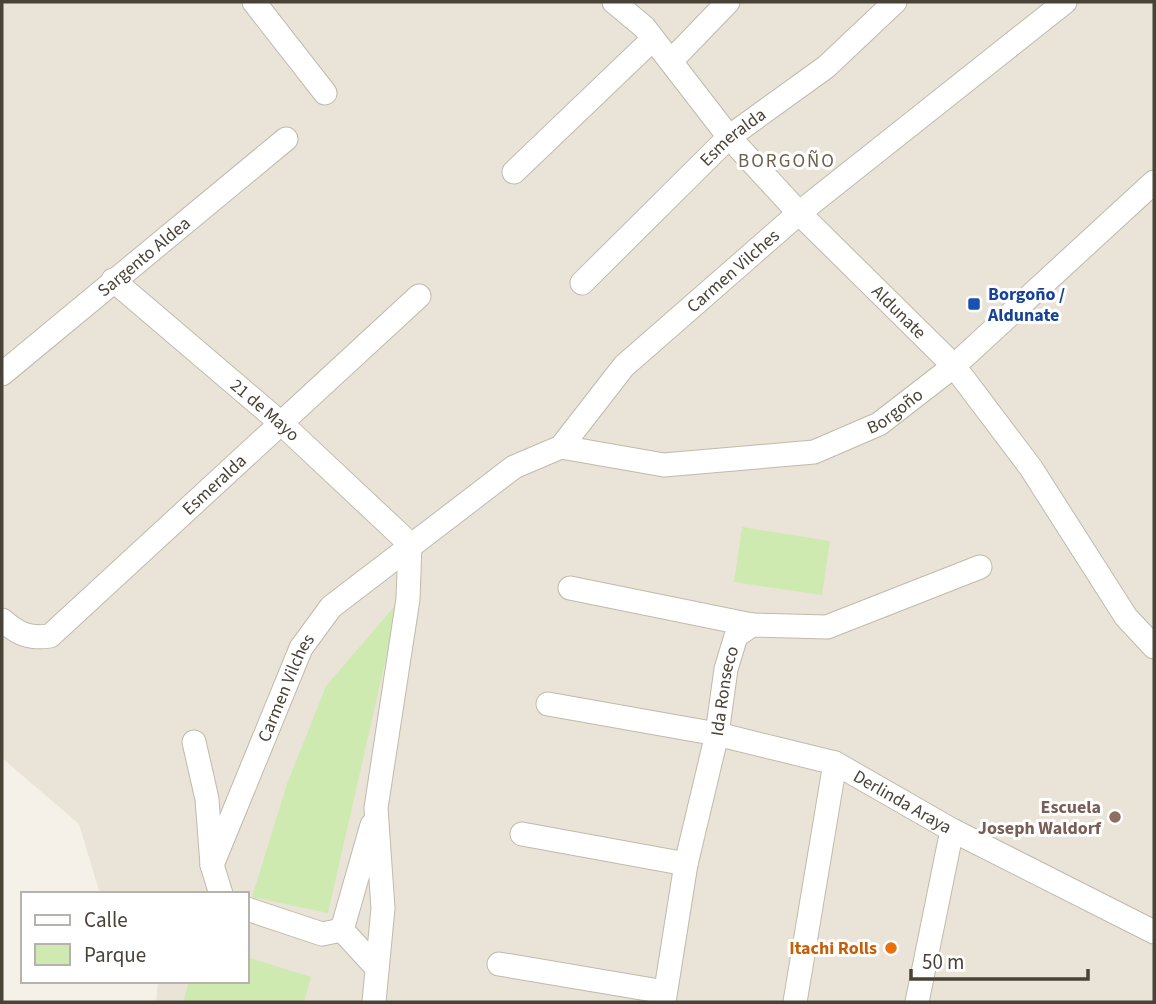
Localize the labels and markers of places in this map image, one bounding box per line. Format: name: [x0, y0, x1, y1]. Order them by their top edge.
place label: Borgoño / Aldunate: [987, 282, 1065, 328]
marker: Borgoño / Aldunate: [966, 296, 982, 312]
place label: Escuela Joseph Waldorf: [978, 795, 1102, 841]
marker: Escuela Joseph Waldorf: [1107, 809, 1123, 825]
place label: Itachi Rolls: [789, 936, 877, 961]
marker: Itachi Rolls: [883, 940, 899, 956]

